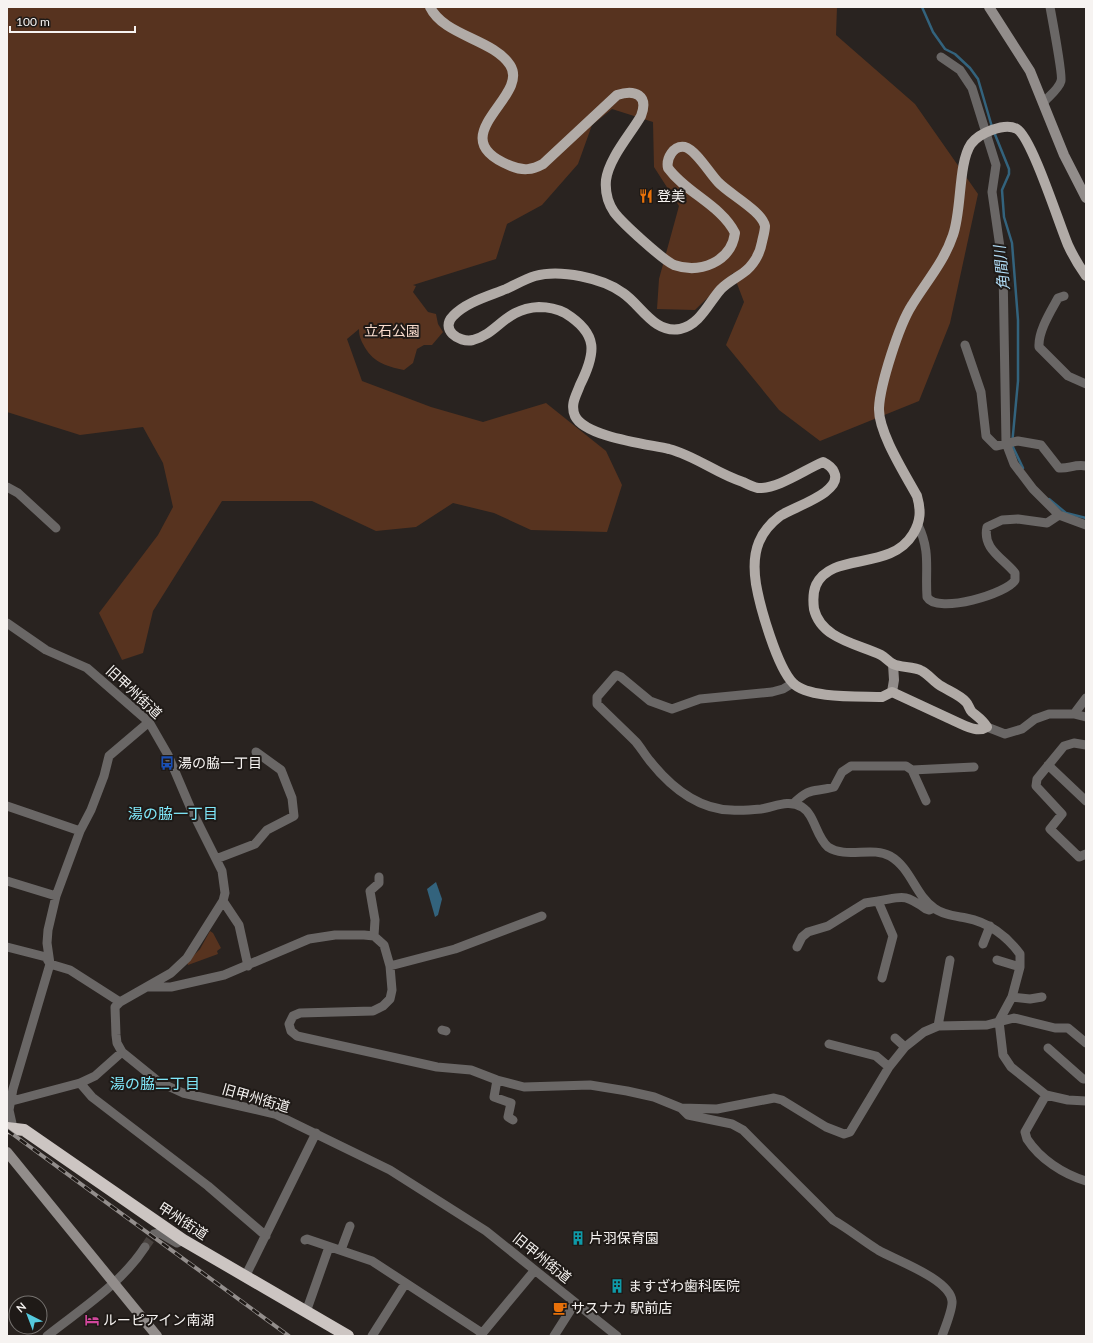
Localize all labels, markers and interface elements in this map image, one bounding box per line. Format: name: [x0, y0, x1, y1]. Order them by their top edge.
scale bar: [10, 8, 135, 34]
text: 100 m: [16, 14, 50, 29]
place label: 登美: [657, 187, 685, 204]
restaurant icon: 登美: [638, 188, 654, 204]
water label: 角間川: [989, 243, 1012, 291]
park label: 立石公園: [364, 322, 420, 339]
street label: 旧甲州街道: [103, 662, 166, 722]
place label: 湯の脇一丁目: [178, 754, 262, 771]
bus stop icon: 湯の脇一丁目: [159, 755, 175, 771]
district label: 湯の脇一丁目: [128, 804, 218, 822]
district label: 湯の脇二丁目: [110, 1074, 200, 1092]
street label: 旧甲州街道: [220, 1080, 292, 1115]
street label: 甲州街道: [155, 1198, 211, 1243]
street label: 旧甲州街道: [510, 1229, 575, 1286]
place label: 片羽保育園: [589, 1229, 659, 1246]
building icon: 片羽保育園: [570, 1230, 586, 1246]
place label: ますざわ歯科医院: [628, 1277, 740, 1294]
building icon: ますざわ歯科医院: [609, 1278, 625, 1294]
north arrow: [8, 1295, 48, 1335]
place label: サスナカ 駅前店: [571, 1299, 672, 1316]
text: N: [13, 1300, 28, 1315]
cafe icon: サスナカ 駅前店: [552, 1300, 568, 1316]
place label: ルーピアイン南湖: [103, 1311, 214, 1328]
hotel icon: ルーピアイン南湖: [84, 1312, 100, 1328]

